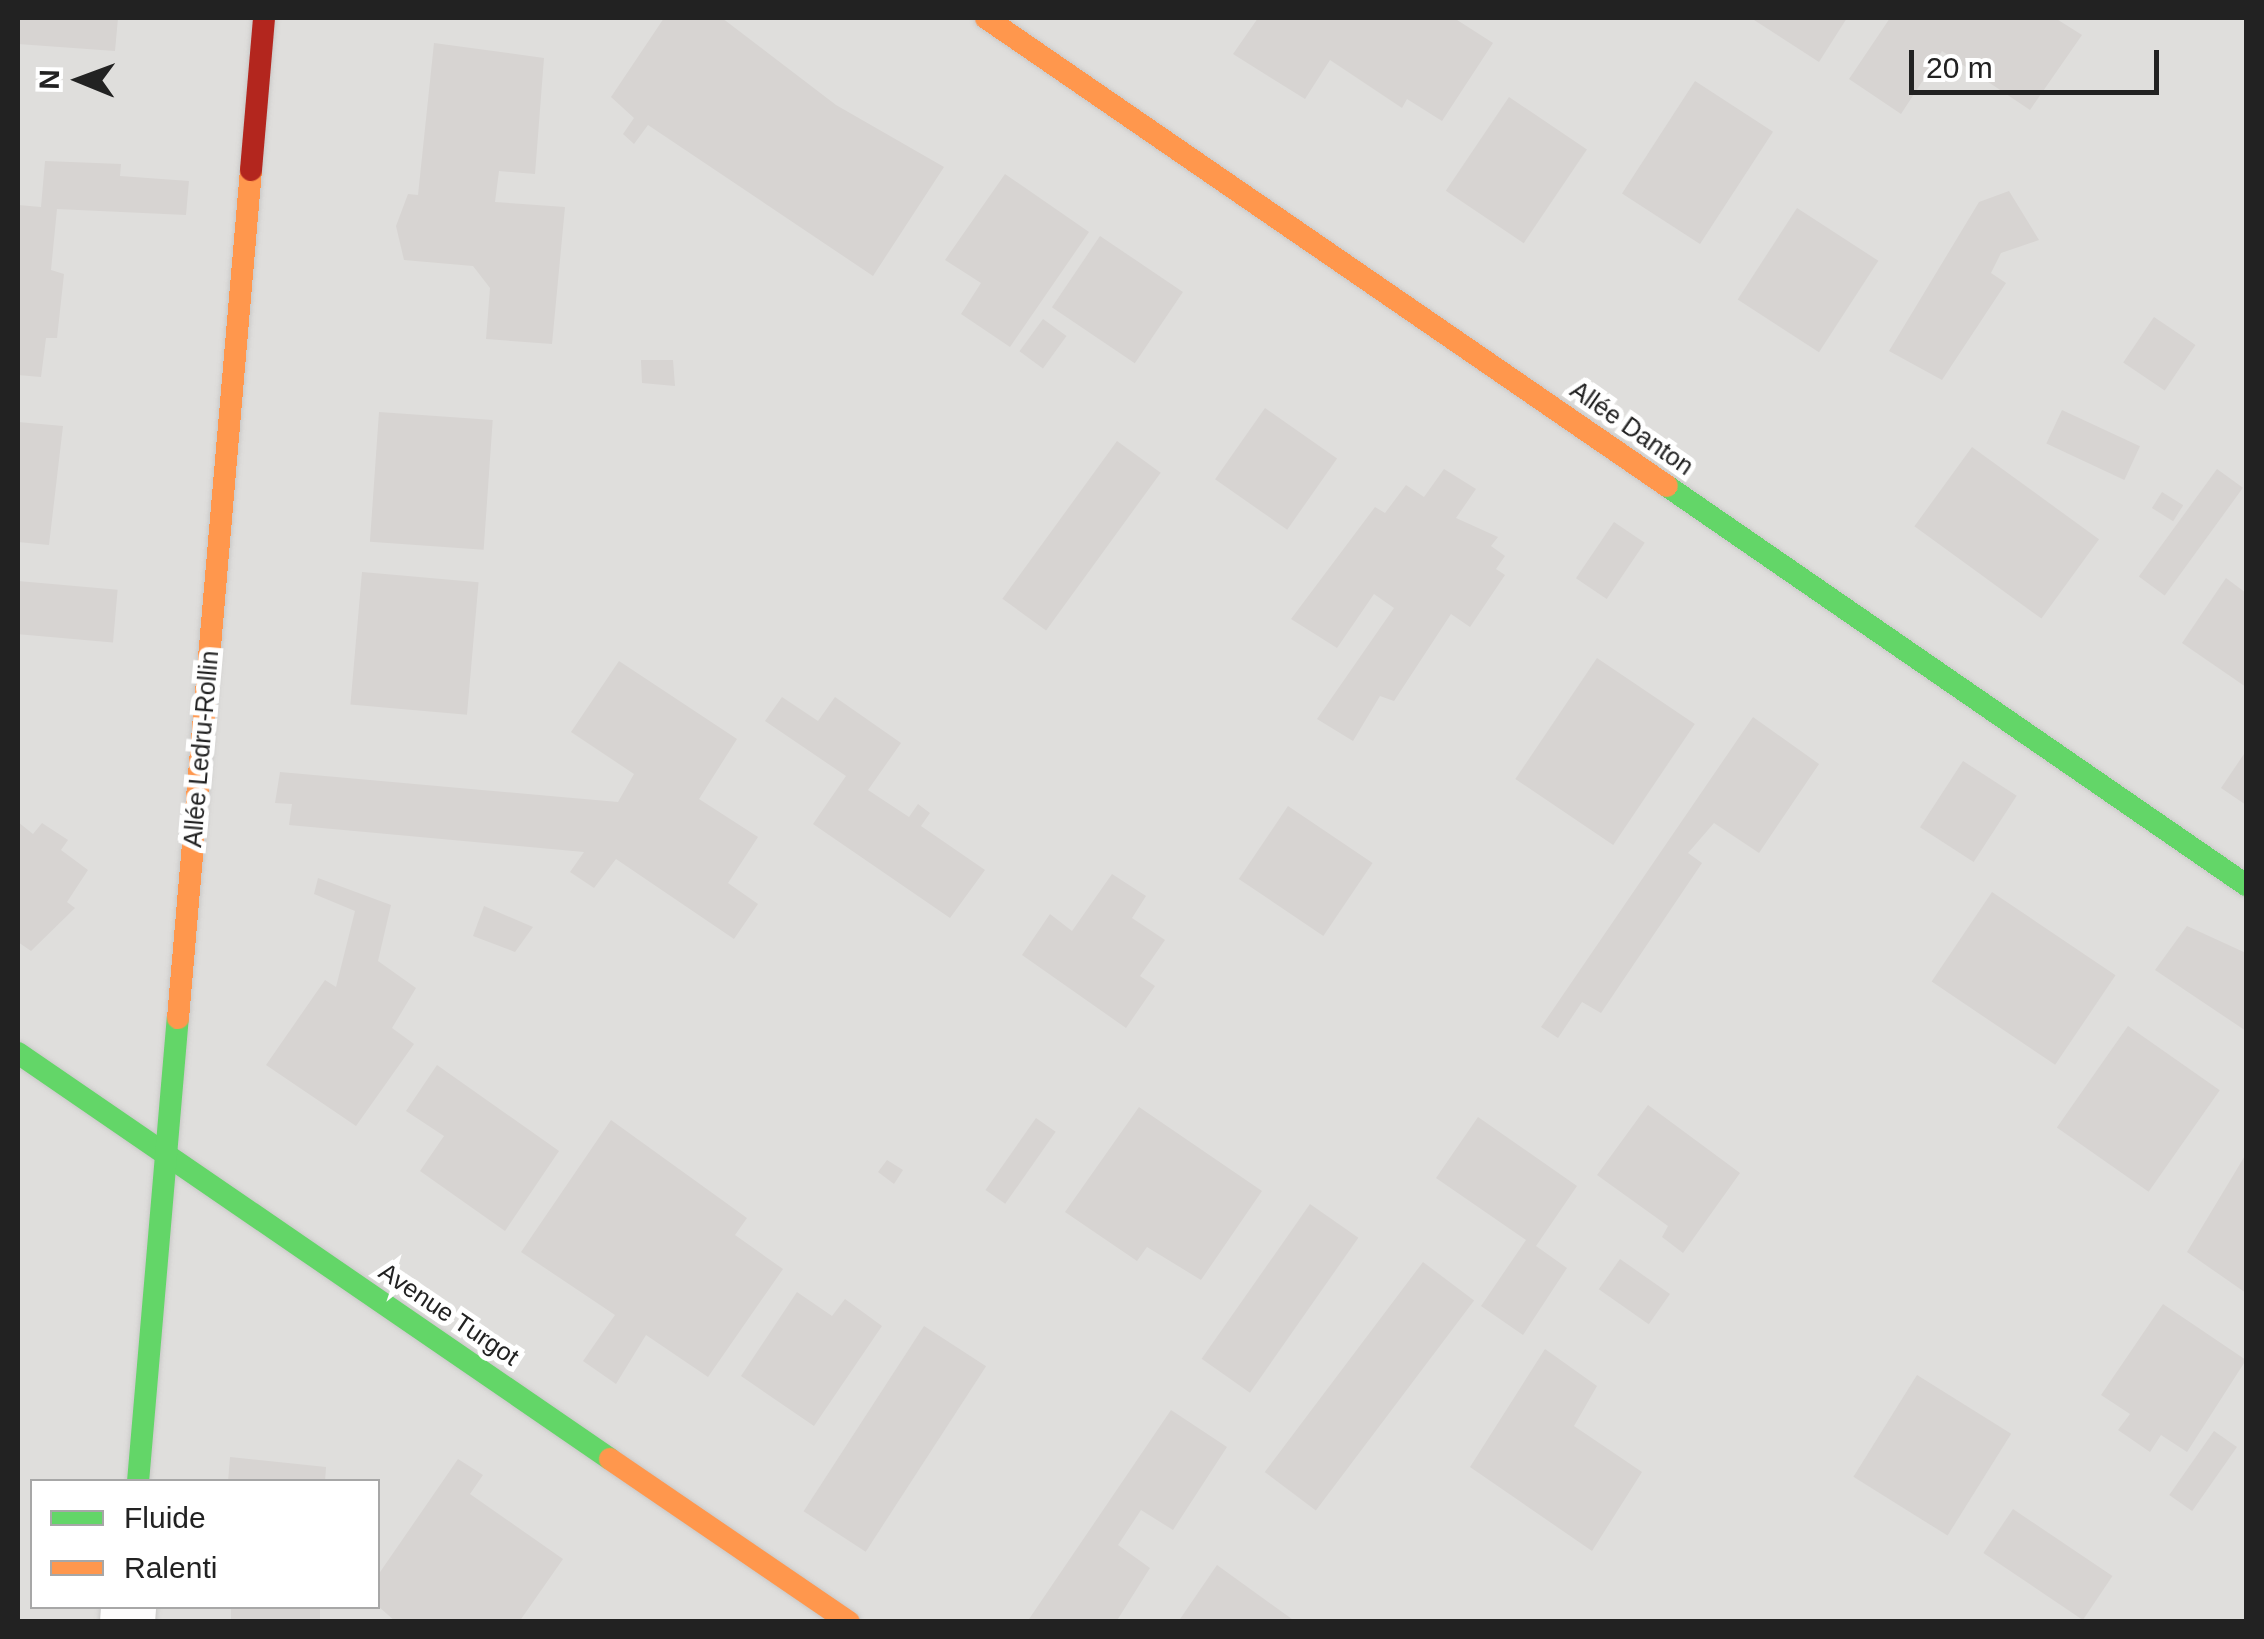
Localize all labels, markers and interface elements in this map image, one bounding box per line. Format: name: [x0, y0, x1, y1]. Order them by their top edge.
north arrow: [30, 30, 130, 130]
scale bar: [1914, 30, 2164, 92]
text: 20 m: [1926, 51, 1993, 84]
text: N: [34, 69, 65, 90]
street label: Allée Danton: [1565, 375, 1699, 481]
street label: Allée Ledru-Rollin: [177, 649, 225, 849]
street label: Avenue Turgot: [373, 1256, 525, 1372]
legend: [30, 1479, 380, 1609]
text: Fluide: [124, 1501, 206, 1534]
text: Ralenti: [124, 1551, 217, 1584]

